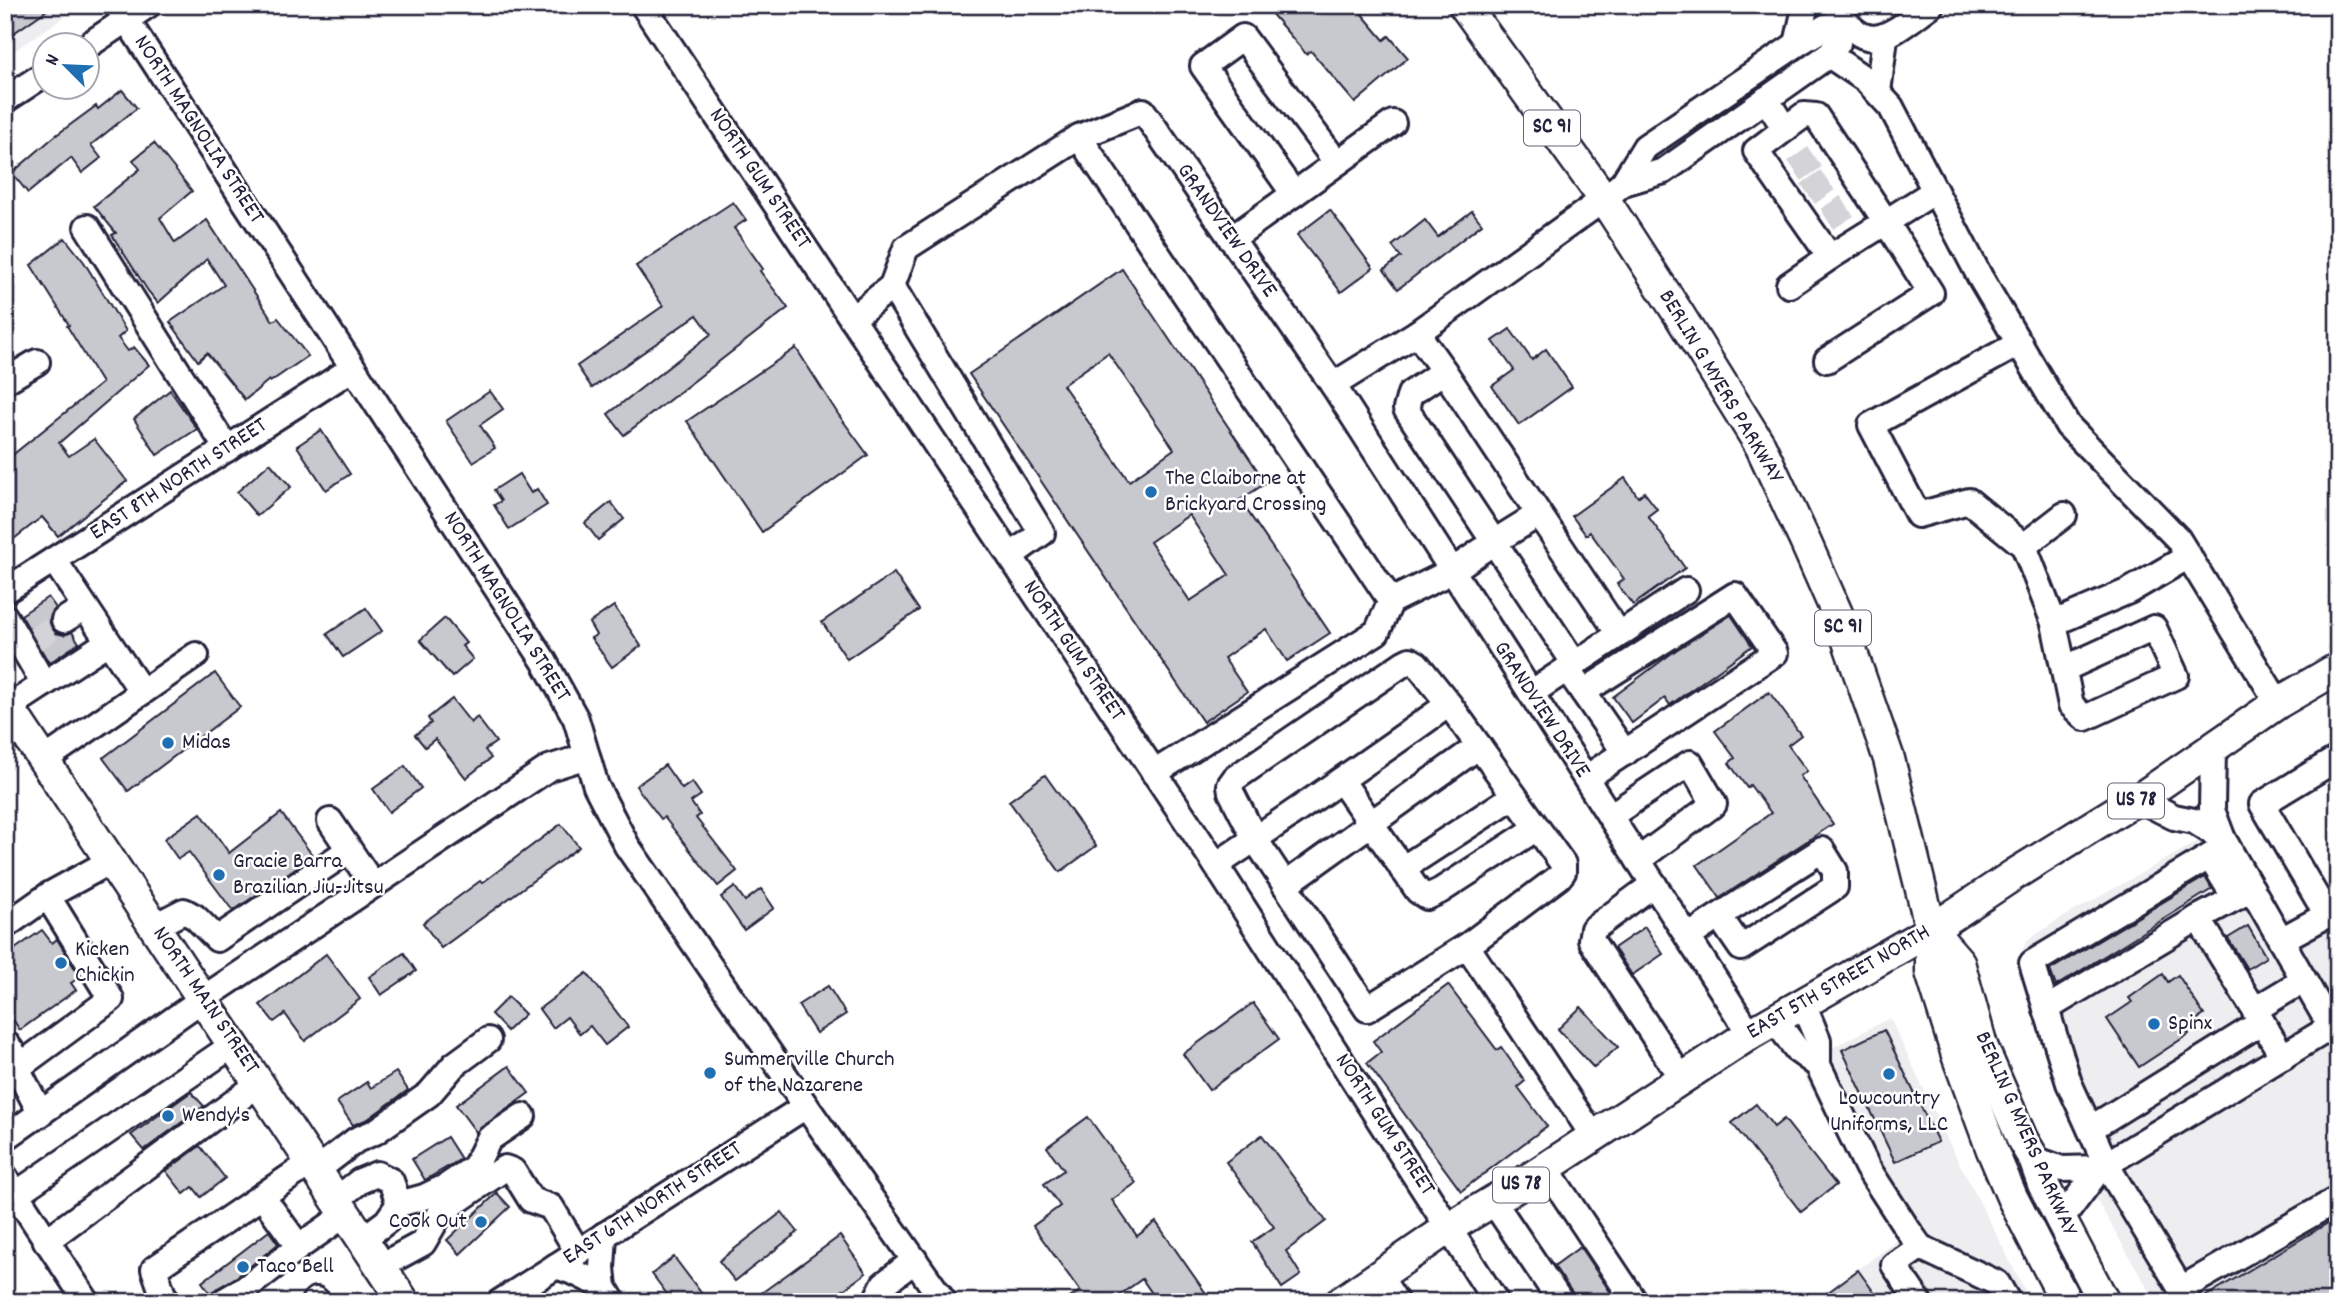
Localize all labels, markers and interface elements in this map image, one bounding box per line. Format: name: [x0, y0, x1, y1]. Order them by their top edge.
street label: NORTH MAGNOLIA STREET: [124, 29, 272, 231]
north arrow: [32, 32, 102, 102]
text: N: [39, 51, 68, 70]
street label: NORTH GUM STREET: [699, 102, 819, 256]
road number: SC 91: [1524, 110, 1580, 146]
street label: GRANDVIEW DRIVE: [1167, 157, 1285, 305]
street label: BERLIN G MYERS PARKWAY: [1649, 284, 1791, 491]
street label: EAST 8TH NORTH STREET: [84, 410, 274, 550]
place label: The Claiborne at Brickyard Crossing: [1165, 463, 1326, 522]
marker: The Claiborne at Brickyard Crossing: [1143, 484, 1159, 500]
street label: NORTH MAGNOLIA STREET: [434, 505, 578, 709]
street label: NORTH GUM STREET: [1013, 574, 1133, 728]
road number: SC 91: [1815, 610, 1871, 646]
street label: GRANDVIEW DRIVE: [1484, 635, 1598, 785]
place label: Midas: [182, 727, 231, 760]
marker: Midas: [160, 735, 176, 751]
road number: US 78: [2108, 784, 2164, 818]
place label: Gracie Barra Brazilian Jiu-Jitsu: [233, 846, 384, 905]
marker: Gracie Barra Brazilian Jiu-Jitsu: [211, 867, 227, 883]
street label: EAST 5TH STREET NORTH: [1741, 917, 1937, 1049]
street label: NORTH MAIN STREET: [143, 920, 267, 1082]
place label: Kicken Chickin: [75, 934, 135, 993]
marker: Kicken Chickin: [53, 955, 69, 971]
place label: Spinx: [2168, 1008, 2213, 1041]
marker: Spinx: [2146, 1016, 2162, 1032]
street label: BERLIN G MYERS PARKWAY: [1965, 1027, 2085, 1242]
place label: Summerville Church of the Nazarene: [724, 1044, 895, 1103]
street label: NORTH GUM STREET: [1325, 1047, 1443, 1203]
marker: Summerville Church of the Nazarene: [702, 1065, 718, 1081]
marker: Lowcountry Uniforms, LLC: [1881, 1066, 1897, 1082]
place label: Lowcountry Uniforms, LLC: [1830, 1083, 1948, 1142]
place label: Wendy's: [182, 1100, 250, 1133]
marker: Wendy's: [160, 1108, 176, 1124]
street label: EAST 6TH NORTH STREET: [557, 1134, 749, 1274]
road number: US 78: [1493, 1168, 1549, 1202]
place label: Cook Out: [389, 1206, 467, 1239]
marker: Cook Out: [473, 1214, 489, 1230]
place label: Taco Bell: [257, 1251, 334, 1284]
marker: Taco Bell: [235, 1259, 251, 1275]

